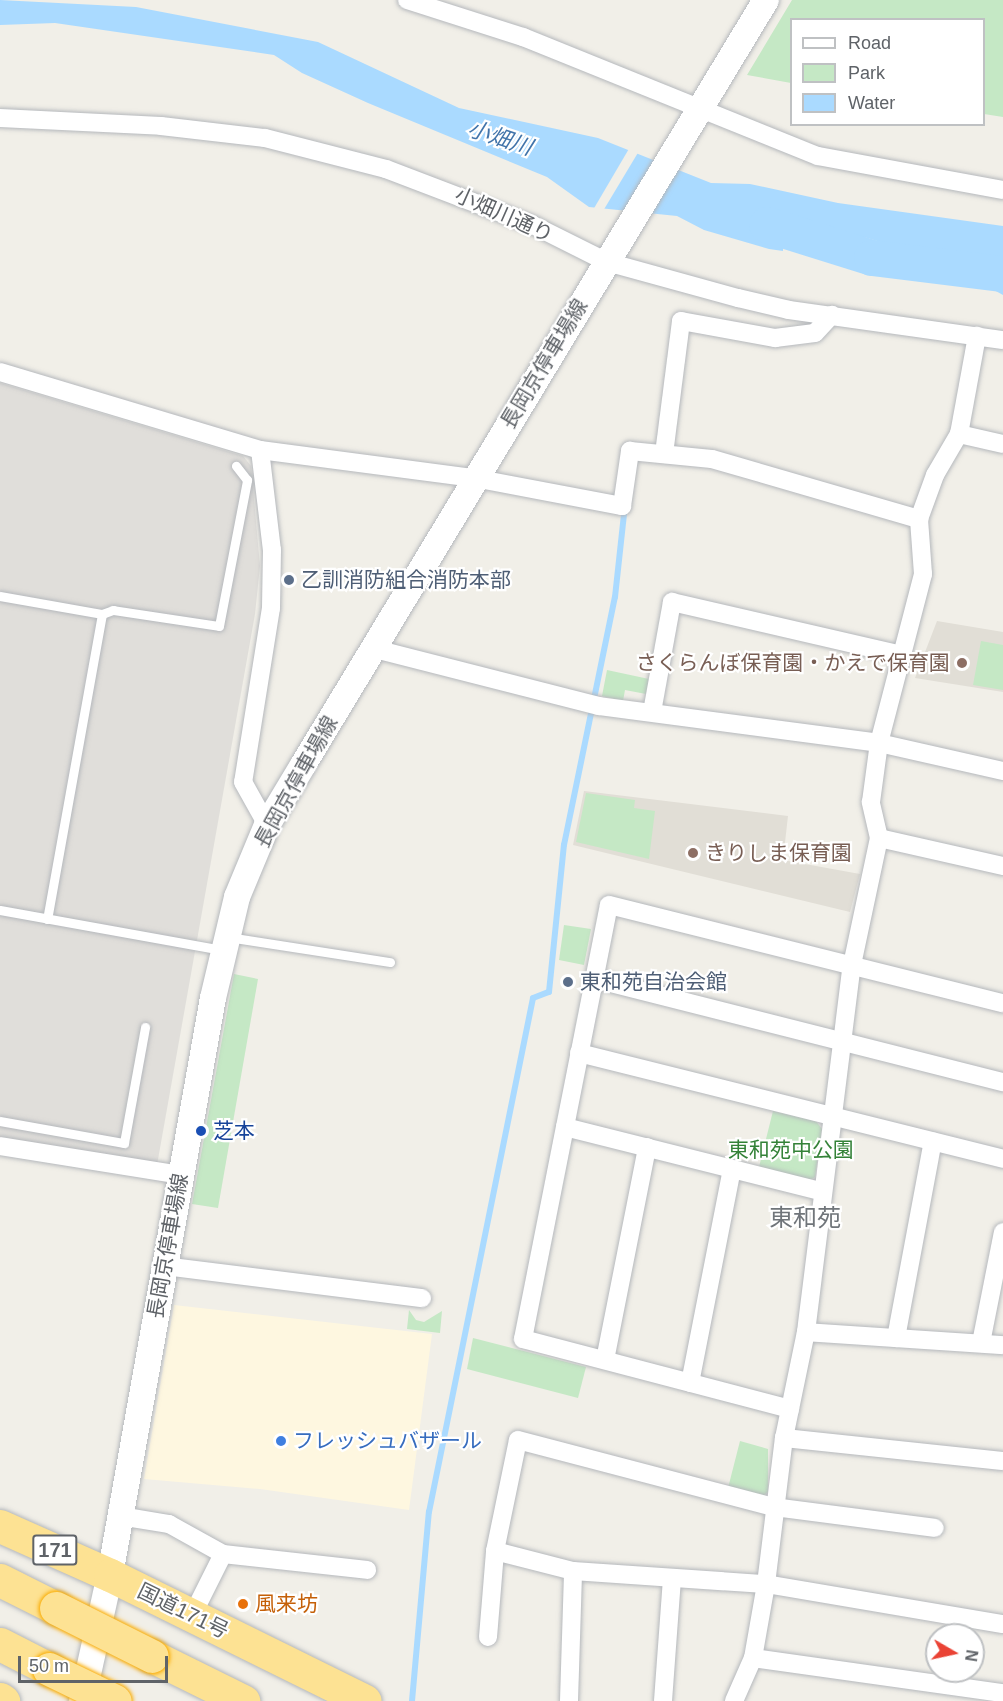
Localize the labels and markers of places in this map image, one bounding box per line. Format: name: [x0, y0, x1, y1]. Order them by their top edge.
place label: 乙訓消防組合消防本部: [301, 567, 511, 593]
marker: 乙訓消防組合消防本部: [282, 573, 296, 587]
place label: さくらんぼ保育園・かえで保育園: [635, 650, 950, 676]
marker: さくらんぼ保育園・かえで保育園: [955, 656, 969, 670]
place label: きりしま保育園: [705, 840, 852, 866]
marker: きりしま保育園: [686, 846, 700, 860]
place label: 東和苑自治会館: [580, 969, 727, 995]
marker: 東和苑自治会館: [561, 975, 575, 989]
place label: 芝本: [213, 1118, 255, 1144]
marker: 芝本: [194, 1124, 208, 1138]
place label: フレッシュバザール: [293, 1428, 482, 1454]
marker: フレッシュバザール: [274, 1434, 288, 1448]
place label: 風来坊: [255, 1591, 318, 1617]
marker: 風来坊: [236, 1597, 250, 1611]

